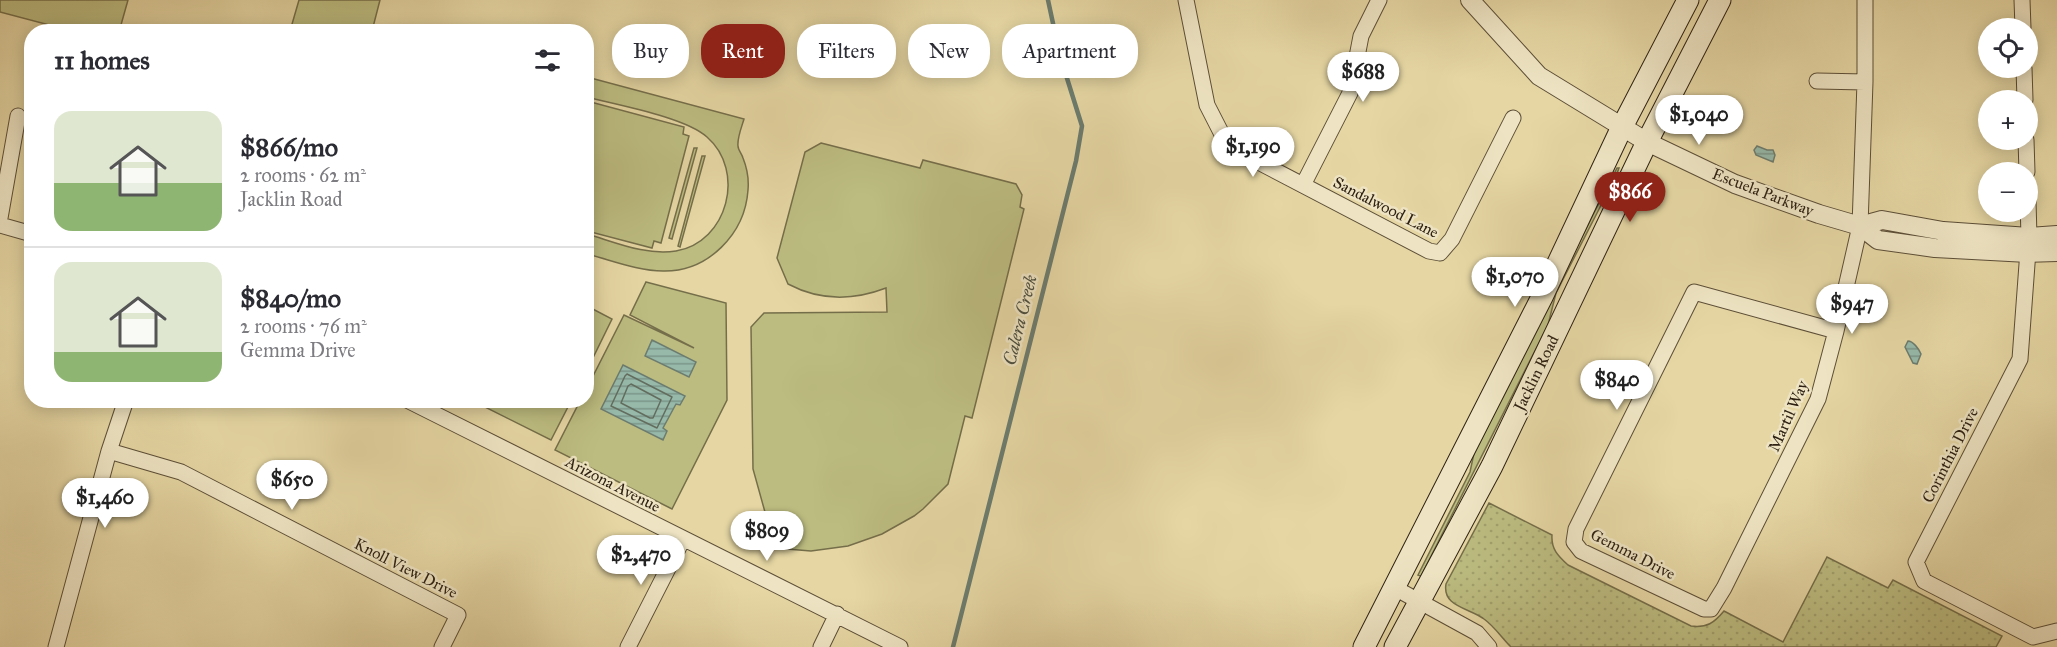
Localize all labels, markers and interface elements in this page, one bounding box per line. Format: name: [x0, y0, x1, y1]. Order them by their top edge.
map controls: [1978, 18, 2038, 222]
button: locate: [1978, 18, 2038, 78]
chip: Buy: [612, 24, 689, 78]
chip: Rent: [701, 24, 785, 78]
chip: Filters: [797, 24, 896, 78]
chip: New: [908, 24, 990, 78]
chip: Apartment: [1002, 24, 1138, 78]
text: 11 homes: [54, 44, 150, 76]
icon: filters: [531, 44, 564, 77]
pin: $688: [1327, 52, 1399, 103]
text: $688: [1341, 59, 1385, 83]
button: +: [1978, 90, 2038, 150]
pin: $1,040: [1650, 95, 1748, 146]
text: $1,040: [1669, 102, 1729, 126]
pin: $1,190: [1204, 127, 1302, 178]
text: $866/mo: [240, 131, 338, 163]
text: $1,190: [1225, 134, 1281, 158]
icon: home: [102, 135, 174, 207]
button: −: [1978, 162, 2038, 222]
text: 2 rooms · 62 m²: [240, 163, 366, 187]
street label: Escuela Parkway: [1710, 164, 1817, 220]
street label: Sandalwood Lane: [1330, 172, 1442, 242]
pin: $866: [1594, 172, 1666, 223]
text: $866: [1608, 179, 1652, 203]
text: Jacklin Road: [240, 187, 342, 211]
pin: $1,070: [1466, 257, 1564, 308]
text: $1,070: [1485, 264, 1545, 288]
water label: Calera Creek: [998, 273, 1042, 367]
text: $840/mo: [240, 282, 341, 314]
pin: $947: [1816, 284, 1888, 335]
icon: home: [102, 286, 174, 358]
text: $947: [1830, 291, 1874, 315]
text: 2 rooms · 76 m²: [240, 314, 367, 338]
street label: Jacklin Road: [1509, 332, 1563, 416]
text: Gemma Drive: [240, 338, 356, 362]
pin: $840: [1581, 360, 1653, 411]
text: $840: [1594, 367, 1640, 391]
street label: Martil Way: [1764, 377, 1812, 454]
street label: Corinthia Drive: [1918, 404, 1982, 506]
street label: Arizona Avenue: [562, 452, 664, 516]
pin: $650: [256, 460, 328, 511]
text: $650: [270, 467, 314, 491]
pin: $1,460: [56, 478, 154, 529]
text: $1,460: [76, 485, 134, 509]
pin: $809: [731, 511, 803, 562]
text: $809: [744, 518, 790, 542]
street label: Gemma Drive: [1587, 525, 1679, 584]
street label: Knoll View Drive: [351, 534, 461, 602]
pin: $2,470: [592, 535, 690, 586]
text: $2,470: [611, 542, 671, 566]

